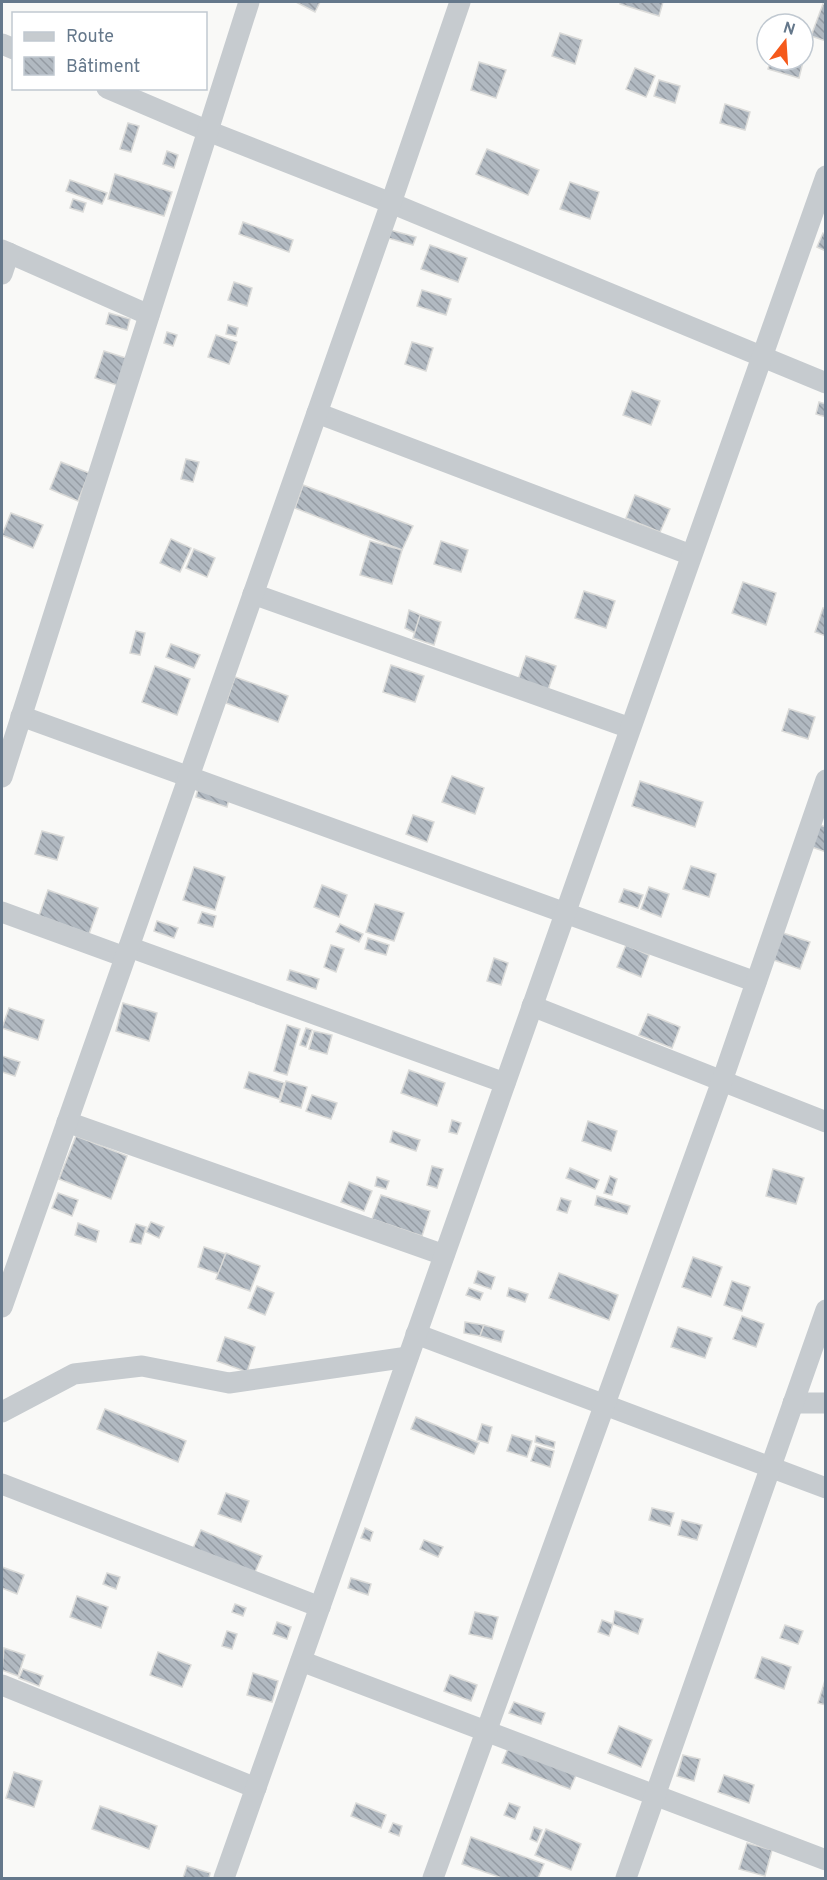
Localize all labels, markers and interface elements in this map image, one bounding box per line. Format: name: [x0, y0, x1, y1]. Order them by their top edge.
legend: [12, 12, 207, 90]
north arrow: [755, 12, 815, 72]
text: N: [780, 18, 797, 41]
text: Route: [66, 26, 114, 49]
text: Bâtiment: [66, 56, 140, 79]

